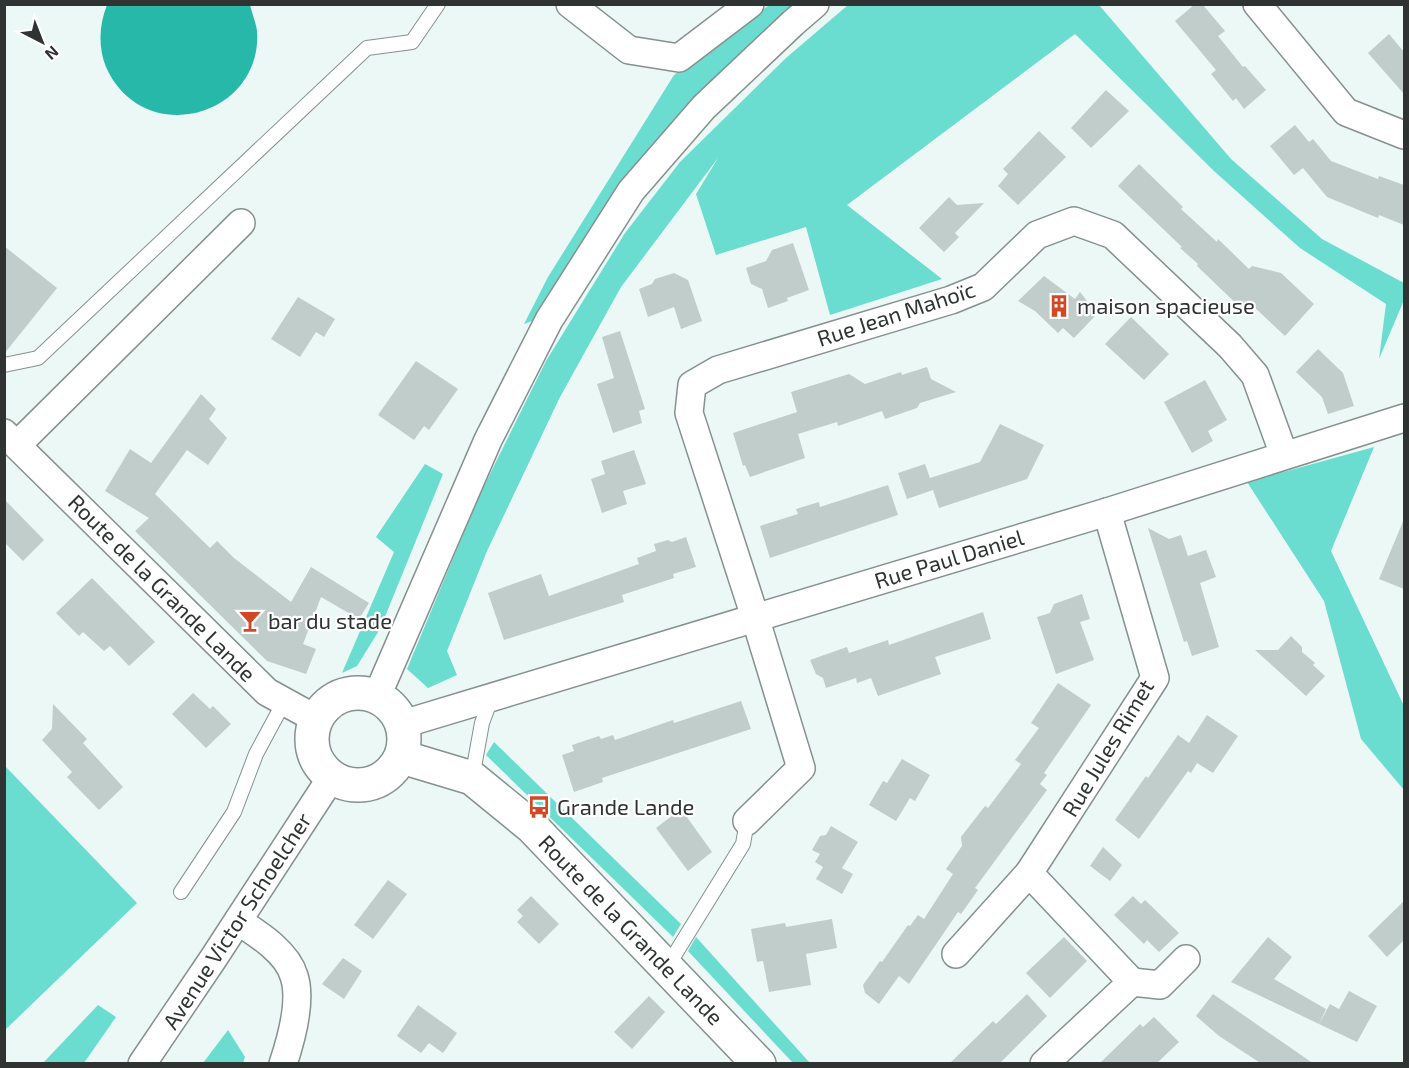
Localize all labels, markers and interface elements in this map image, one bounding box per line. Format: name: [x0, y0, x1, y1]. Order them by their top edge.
north arrow: [12, 12, 72, 72]
text: N: [42, 43, 63, 64]
street label: Rue Jean Mahoïc: [814, 275, 978, 351]
place label: maison spacieuse: [1077, 292, 1255, 318]
building icon: maison spacieuse: [1046, 293, 1072, 319]
street label: Route de la Grande Lande: [64, 488, 262, 686]
street label: Rue Paul Daniel: [871, 523, 1027, 593]
place label: bar du stade: [268, 607, 392, 633]
bar icon: bar du stade: [237, 608, 263, 634]
street label: Rue Jules Rimet: [1056, 674, 1158, 821]
place label: Grande Lande: [557, 793, 694, 819]
bus stop icon: Grande Lande: [526, 794, 552, 820]
street label: Avenue Victor Schoelcher: [156, 807, 316, 1034]
street label: Route de la Grande Lande: [534, 829, 729, 1030]

